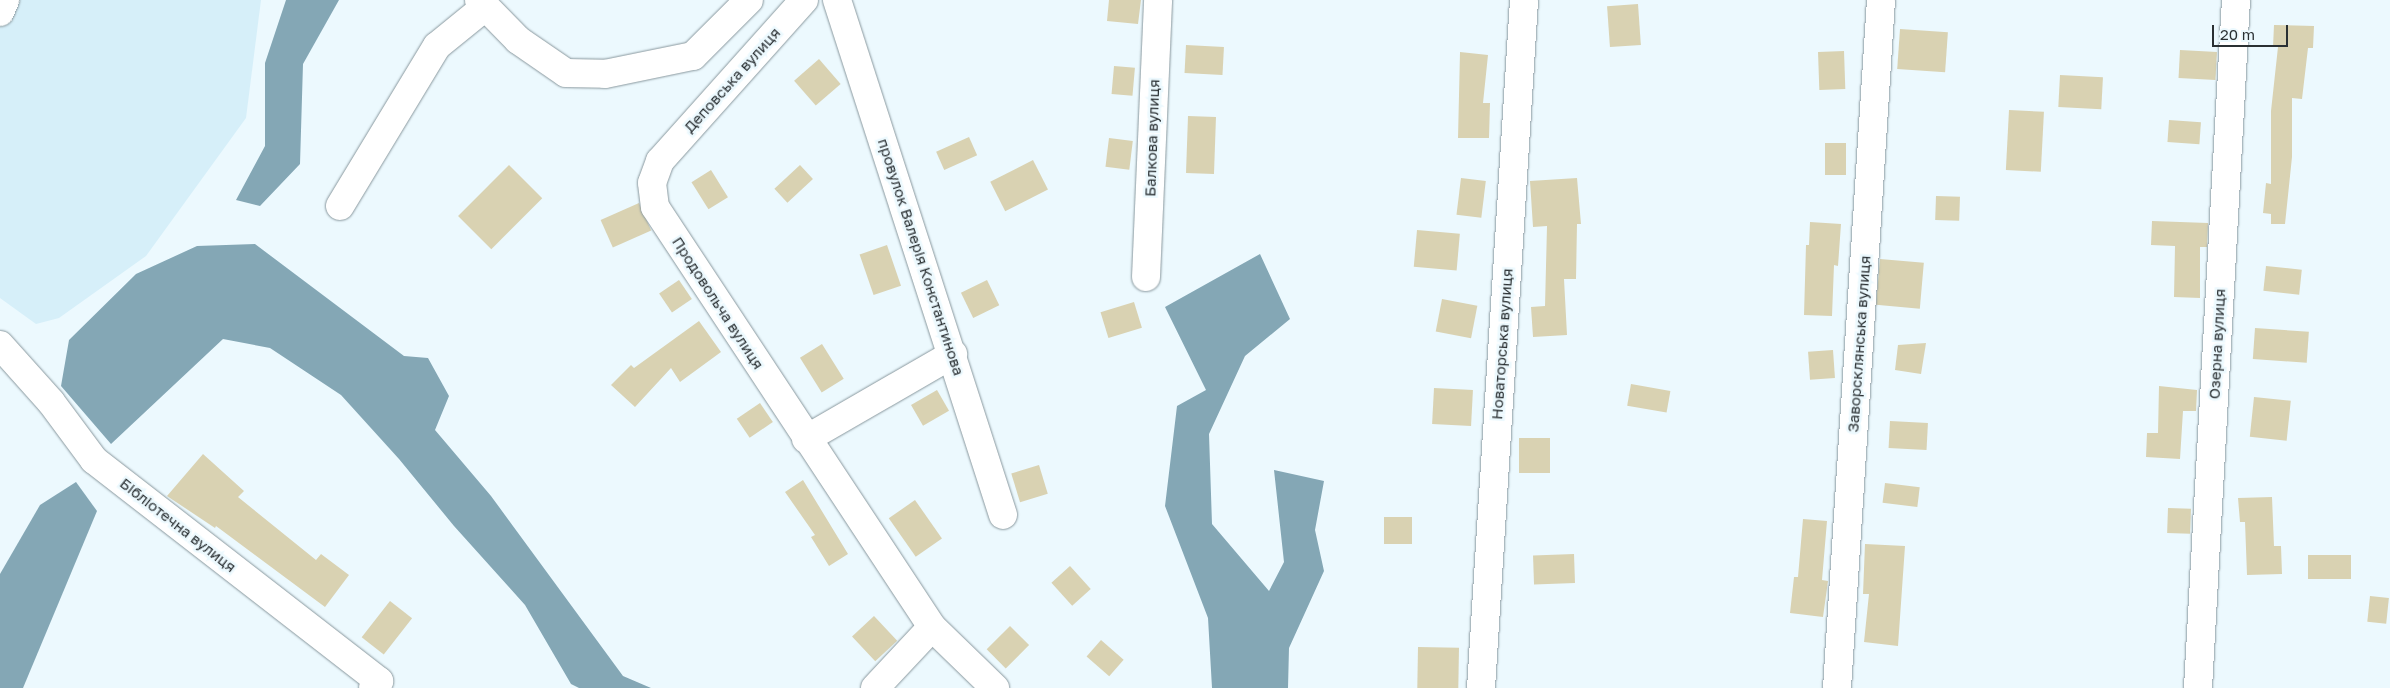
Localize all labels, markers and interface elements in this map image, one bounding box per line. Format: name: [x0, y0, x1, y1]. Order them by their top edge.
scale bar: [2215, 15, 2291, 47]
street label: Деповська вулиця: [680, 24, 784, 136]
text: 20 m: [2220, 25, 2255, 43]
street label: Балкова вулиця: [1141, 79, 1163, 197]
street label: провулок Валерія Константинова: [874, 136, 968, 378]
street label: Продовольча вулиця: [668, 233, 768, 373]
street label: Заворсклянська вулиця: [1844, 255, 1874, 433]
street label: Новаторська вулиця: [1488, 268, 1516, 420]
street label: Озерна вулиця: [2205, 288, 2229, 400]
street label: Бібліотечна вулиця: [116, 474, 240, 576]

